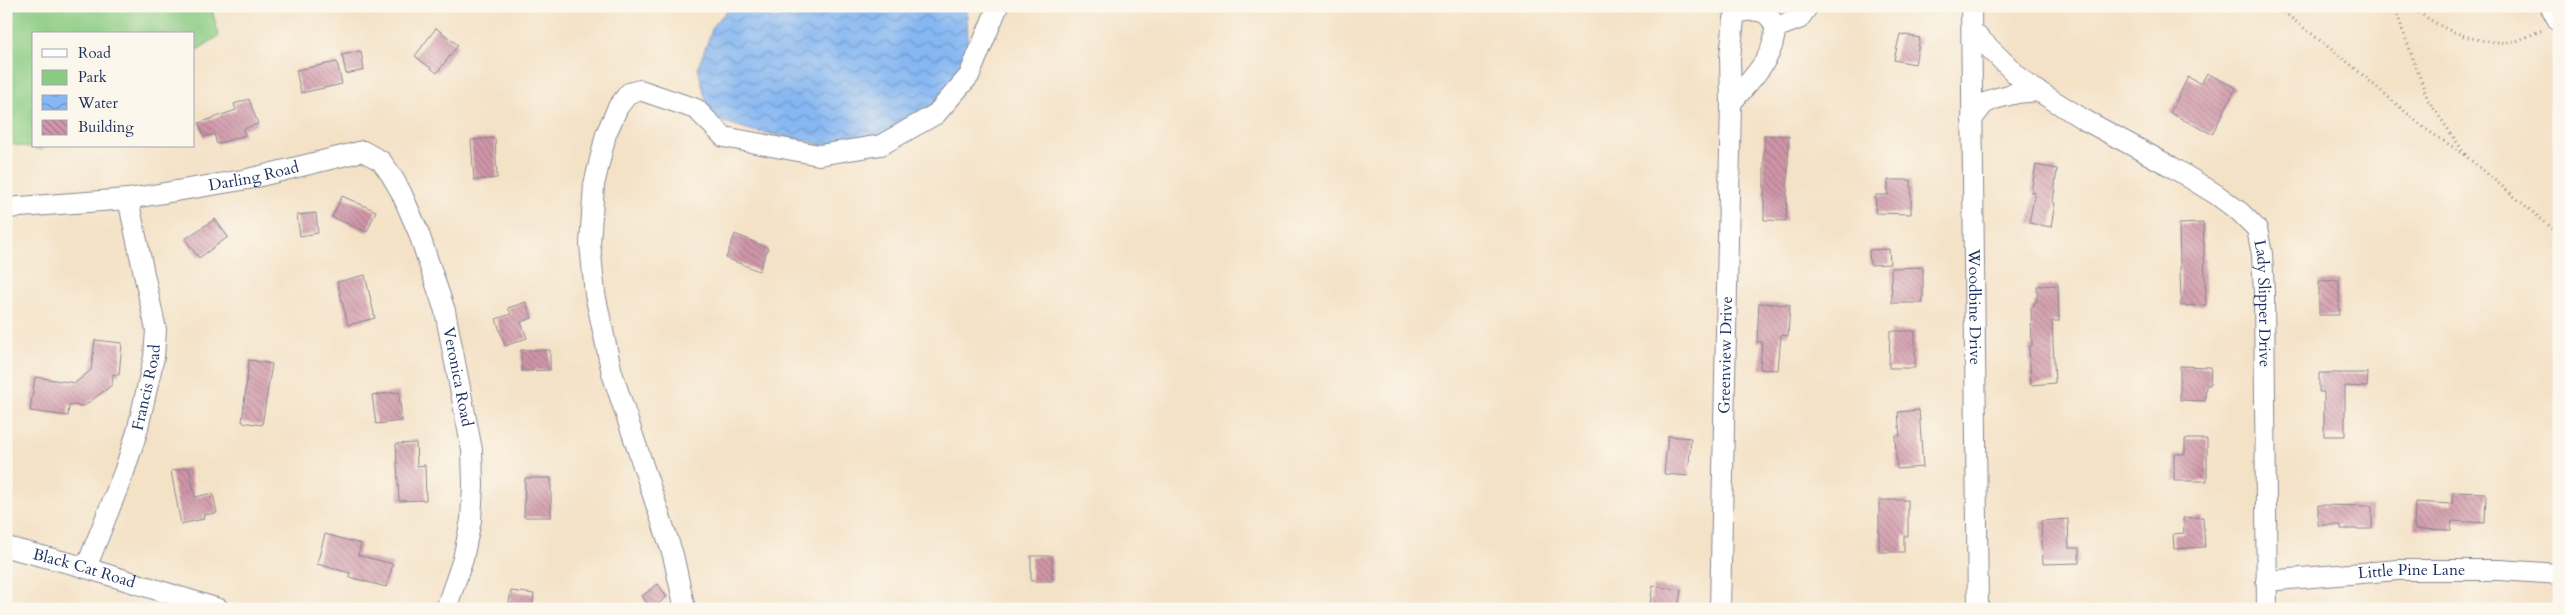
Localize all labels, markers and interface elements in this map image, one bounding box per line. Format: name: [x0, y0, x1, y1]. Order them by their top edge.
legend: [32, 32, 195, 148]
text: Road: [78, 43, 111, 63]
text: Park: [78, 67, 107, 87]
text: Water: [77, 93, 119, 113]
text: Building: [78, 117, 134, 137]
street label: Darling Road: [207, 156, 302, 196]
street label: Lady Slipper Drive: [2248, 238, 2276, 367]
street label: Woodbine Drive: [1963, 248, 1986, 365]
street label: Greenview Drive: [1713, 296, 1738, 414]
street label: Veronica Road: [437, 325, 478, 429]
street label: Francis Road: [127, 343, 166, 433]
street label: Black Cat Road: [31, 543, 139, 594]
street label: Little Pine Lane: [2357, 559, 2465, 584]

